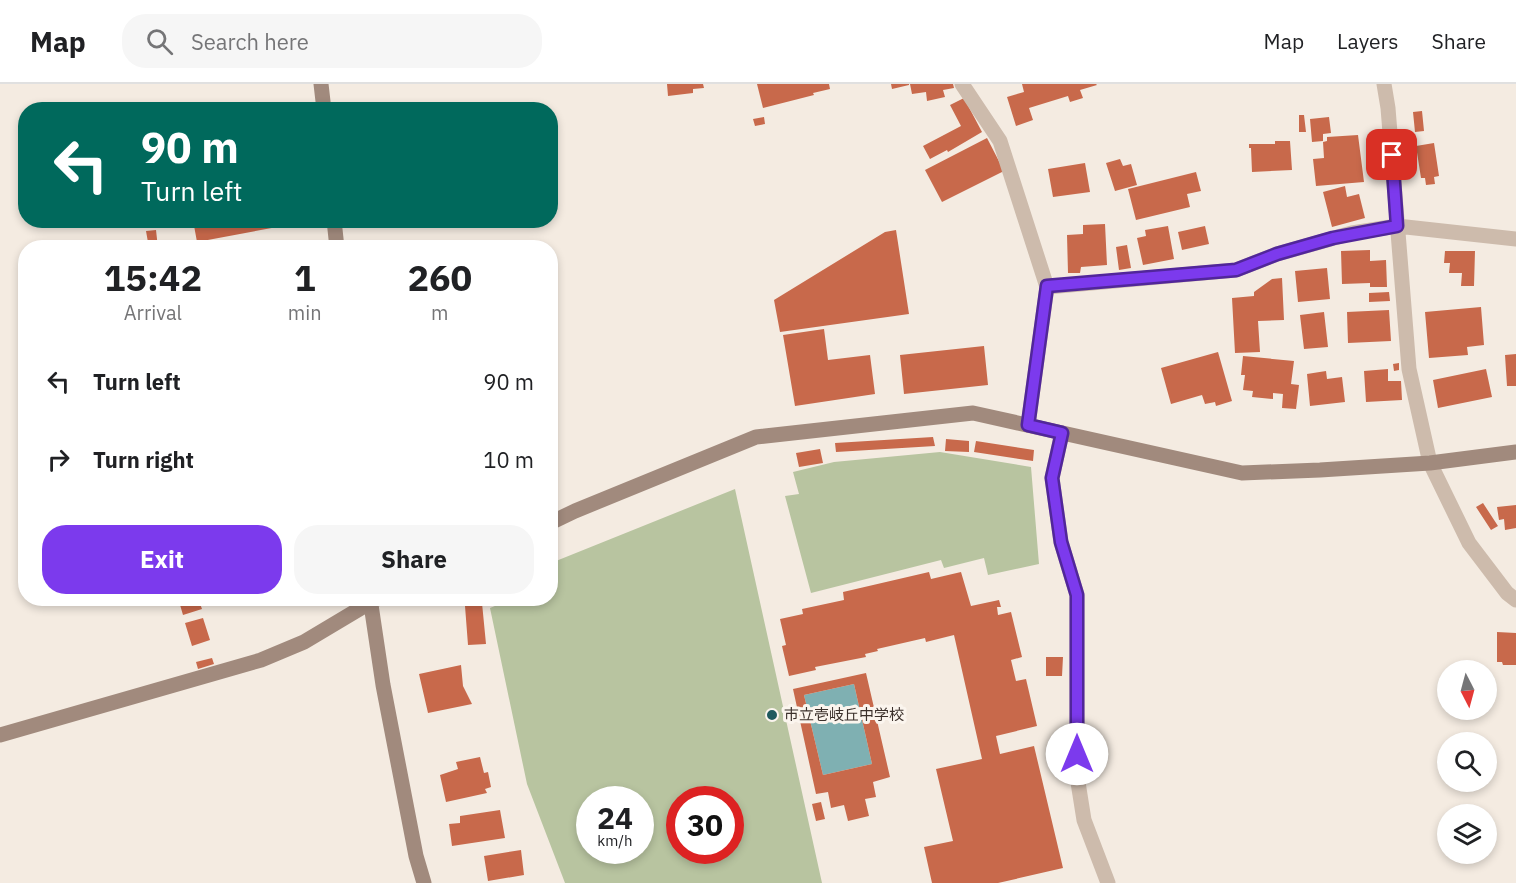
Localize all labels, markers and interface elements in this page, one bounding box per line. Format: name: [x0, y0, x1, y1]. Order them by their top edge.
search box: [122, 14, 542, 68]
text: Map: [30, 23, 86, 60]
icon: search: [143, 25, 176, 58]
text: Search here: [191, 27, 309, 56]
text: Map: [1264, 27, 1304, 55]
text: Layers: [1337, 27, 1399, 55]
text: Share: [1432, 27, 1486, 55]
text: 90 m: [141, 120, 239, 175]
icon: left: [42, 126, 120, 204]
pin: [1366, 129, 1417, 180]
icon: arrive: [1375, 138, 1408, 171]
text: Turn left: [141, 173, 242, 208]
text: 15:42: [104, 254, 202, 301]
text: 1: [294, 254, 316, 301]
text: 260: [407, 254, 472, 301]
text: Arrival: [124, 299, 182, 326]
text: min: [288, 299, 322, 326]
text: m: [431, 299, 449, 326]
icon: left: [42, 365, 75, 398]
text: Turn left: [93, 367, 181, 396]
text: 90 m: [483, 367, 534, 396]
icon: right: [42, 443, 75, 476]
text: Turn right: [93, 445, 194, 474]
text: 10 m: [483, 445, 534, 474]
button: Exit: [42, 525, 282, 594]
button: Share: [294, 525, 534, 594]
north arrow: [1437, 660, 1497, 720]
map controls: [1437, 660, 1497, 864]
place label: 市立壱岐丘中学校: [784, 705, 904, 724]
marker: 市立壱岐丘中学校: [765, 708, 779, 722]
position arrow: [1045, 722, 1109, 786]
button: search: [1437, 732, 1497, 792]
speed limit sign: 30: [666, 786, 744, 864]
text: 24: [597, 798, 633, 837]
button: layers: [1437, 804, 1497, 864]
text: km/h: [597, 831, 633, 850]

